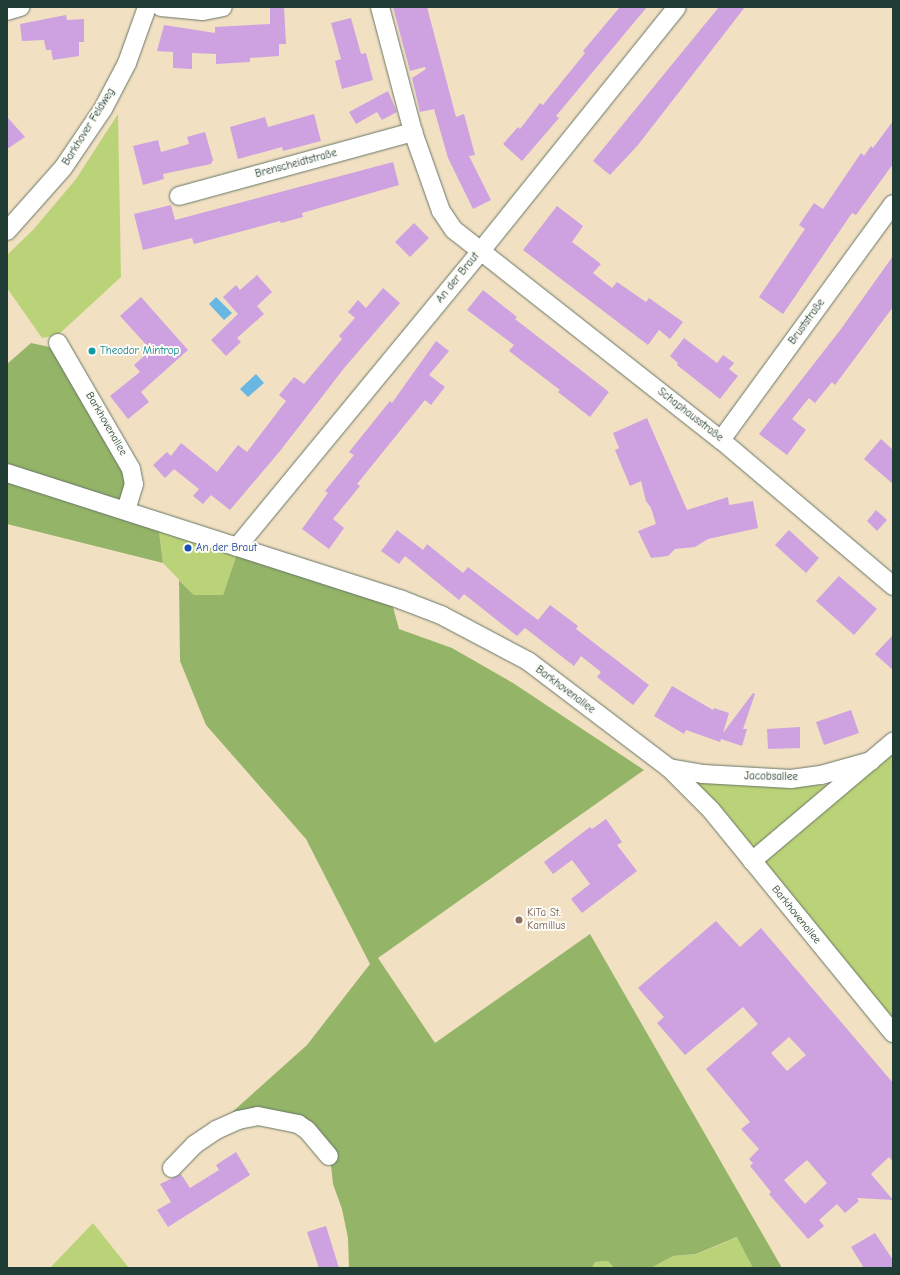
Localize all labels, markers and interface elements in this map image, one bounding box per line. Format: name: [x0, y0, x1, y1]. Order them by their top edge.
street label: Barkhover Feldweg: [60, 86, 118, 168]
street label: Brenscheidtstraße: [254, 147, 338, 181]
street label: An der Braut: [434, 250, 482, 306]
street label: Bruststraße: [786, 297, 828, 347]
place label: Theodor Mintrop: [100, 344, 179, 358]
marker: Theodor Mintrop: [87, 346, 97, 356]
street label: Schaphausstraße: [655, 385, 725, 445]
street label: Barkhovenallee: [82, 390, 130, 458]
place label: An der Braut: [196, 541, 257, 555]
marker: An der Braut: [183, 543, 193, 553]
street label: Barkhovenallee: [533, 663, 597, 717]
street label: Jacobsallee: [744, 770, 798, 784]
street label: Barkhovenallee: [768, 883, 824, 947]
place label: KiTa St. Kamillus: [527, 907, 565, 933]
marker: KiTa St. Kamillus: [514, 915, 524, 925]

